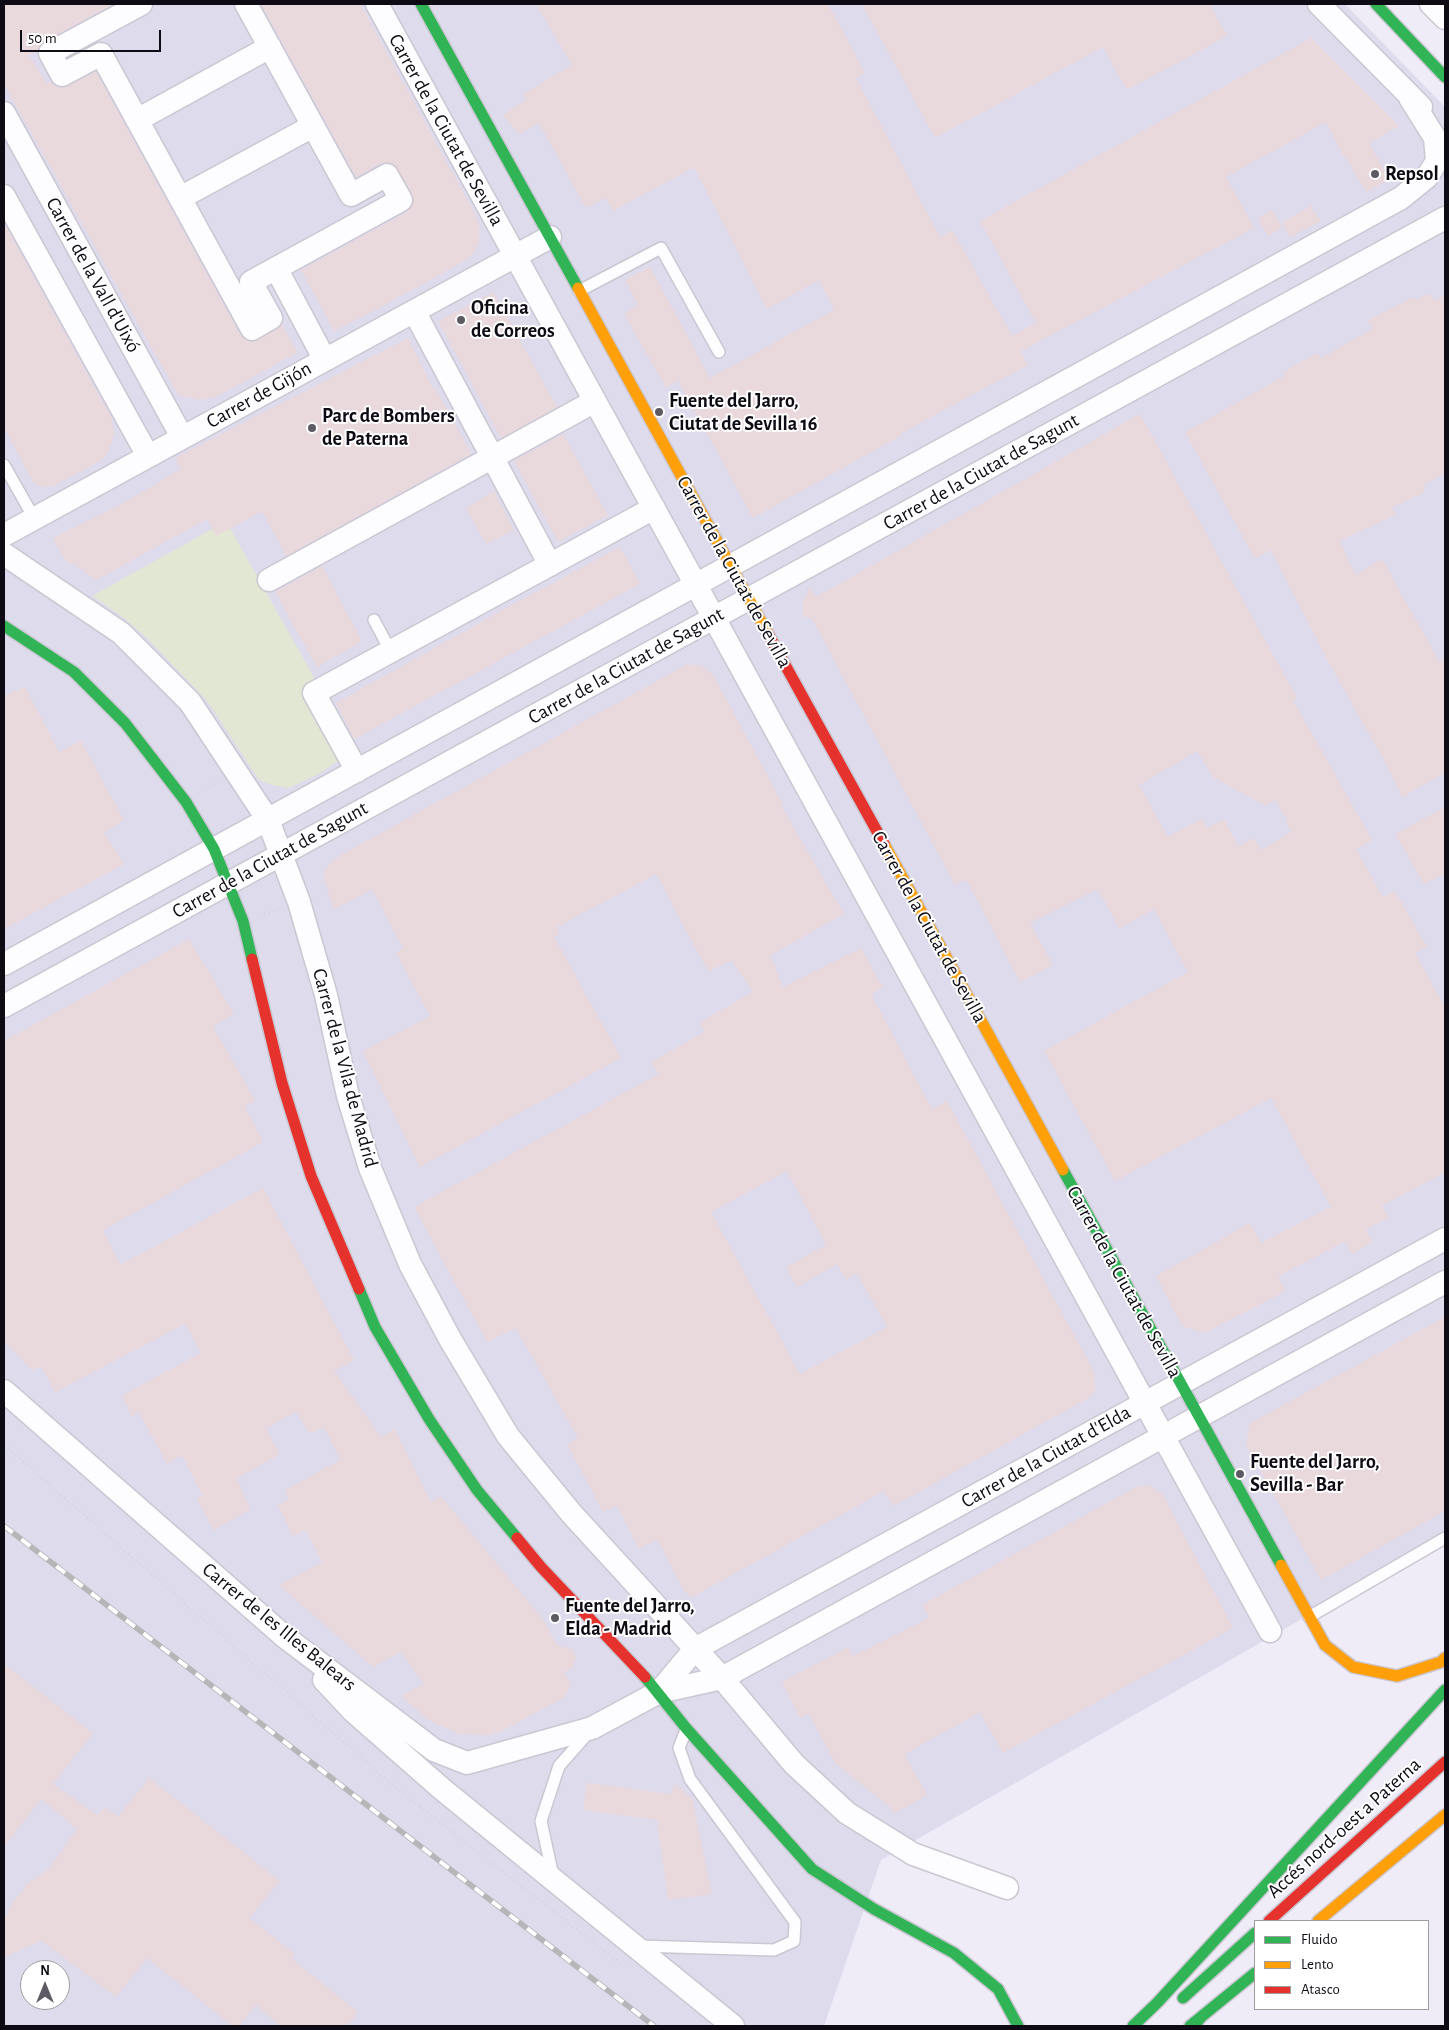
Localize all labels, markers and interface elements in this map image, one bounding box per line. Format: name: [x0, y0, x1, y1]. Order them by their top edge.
scale bar: [22, 20, 164, 52]
street label: Carrer de la Ciutat de Sevilla: [383, 30, 509, 230]
text: 50 m: [28, 31, 57, 46]
place label: Repsol: [1385, 162, 1439, 186]
marker: Repsol: [1369, 168, 1381, 180]
street label: Carrer de la Vall d'Uixó: [40, 193, 146, 357]
place label: Oficina de Correos: [471, 296, 555, 343]
marker: Oficina de Correos: [455, 314, 467, 326]
street label: Carrer de Gijón: [202, 356, 316, 434]
place label: Fuente del Jarro, Ciutat de Sevilla 16: [669, 389, 817, 436]
place label: Parc de Bombers de Paterna: [322, 404, 455, 451]
marker: Fuente del Jarro, Ciutat de Sevilla 16: [653, 406, 665, 418]
street label: Carrer de la Ciutat de Sagunt: [879, 408, 1083, 536]
marker: Parc de Bombers de Paterna: [306, 422, 318, 434]
street label: Carrer de la Ciutat de Sevilla: [671, 472, 797, 672]
street label: Carrer de la Ciutat de Sagunt: [524, 602, 728, 730]
street label: Carrer de la Ciutat de Sagunt: [168, 796, 372, 924]
street label: Carrer de la Ciutat de Sevilla: [866, 827, 992, 1027]
street label: Carrer de la Vila de Madrid: [307, 966, 383, 1170]
street label: Carrer de la Ciutat de Sevilla: [1061, 1182, 1187, 1382]
street label: Carrer de la Ciutat d'Elda: [957, 1400, 1135, 1514]
place label: Fuente del Jarro, Sevilla - Bar: [1250, 1450, 1380, 1497]
marker: Fuente del Jarro, Sevilla - Bar: [1234, 1468, 1246, 1480]
street label: Carrer de les Illes Balears: [197, 1558, 361, 1696]
place label: Fuente del Jarro, Elda - Madrid: [565, 1594, 695, 1641]
marker: Fuente del Jarro, Elda - Madrid: [549, 1612, 561, 1624]
street label: Accés nord-oest a Paterna: [1262, 1753, 1426, 1903]
legend: [1254, 1920, 1429, 2010]
text: Fluido: [1301, 1932, 1338, 1947]
text: Lento: [1301, 1957, 1334, 1972]
north arrow: [20, 1960, 70, 2010]
text: N: [40, 1964, 50, 1978]
text: Atasco: [1301, 1982, 1340, 1997]

